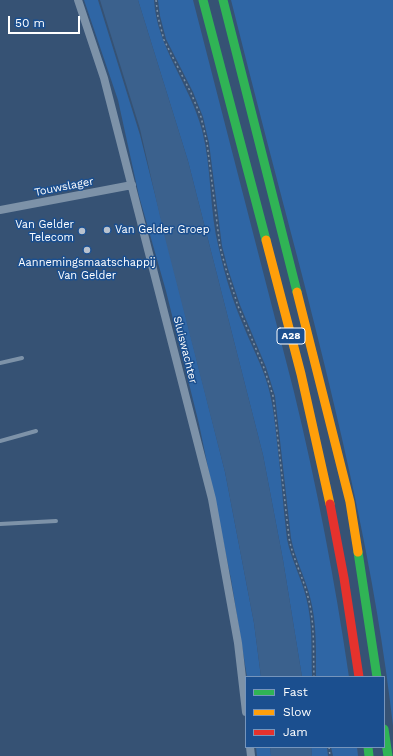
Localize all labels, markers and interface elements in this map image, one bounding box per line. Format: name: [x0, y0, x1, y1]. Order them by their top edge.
scale bar: [10, 8, 82, 34]
text: 50 m: [15, 16, 45, 30]
street label: Touwslager: [33, 175, 95, 199]
place label: Van Gelder Telecom: [15, 218, 74, 244]
place label: Van Gelder Groep: [115, 223, 210, 237]
marker: Van Gelder Groep: [102, 225, 112, 235]
marker: Van Gelder Telecom: [77, 226, 87, 236]
marker: Aannemingsmaatschappij Van Gelder: [82, 245, 92, 255]
place label: Aannemingsmaatschappij Van Gelder: [18, 256, 156, 282]
street label: Sluiswachter: [170, 315, 200, 385]
road number: A28: [277, 328, 305, 344]
legend: [245, 676, 385, 748]
text: Fast: [283, 685, 308, 699]
text: Slow: [283, 705, 311, 719]
text: Jam: [283, 725, 308, 739]

